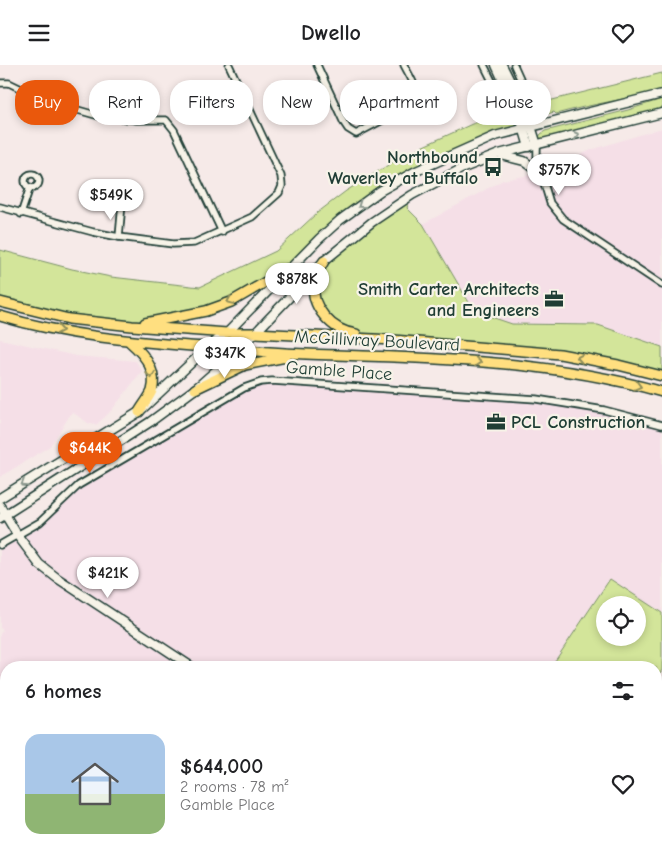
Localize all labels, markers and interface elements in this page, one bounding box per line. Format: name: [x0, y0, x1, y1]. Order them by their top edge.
icon: menu: [25, 19, 53, 47]
icon: heart: [609, 19, 637, 47]
text: Dwello: [301, 20, 361, 46]
chip: Buy: [15, 80, 79, 125]
chip: Rent: [89, 80, 160, 125]
chip: Filters: [170, 80, 253, 125]
chip: New: [263, 80, 330, 125]
chip: Apartment: [340, 80, 457, 125]
chip: House: [467, 80, 551, 125]
one-way arrow: [572, 131, 580, 141]
place label: Northbound Waverley at Buffalo: [328, 147, 478, 189]
pin: $757K: [524, 153, 594, 196]
bus stop icon: Northbound Waverley at Buffalo: [482, 156, 504, 178]
text: $757K: [538, 161, 580, 179]
pin: $549K: [76, 179, 146, 221]
text: $549K: [89, 186, 133, 204]
one-way arrow: [357, 199, 367, 208]
pin: $878K: [262, 263, 332, 305]
text: $878K: [276, 270, 318, 288]
place label: Smith Carter Architects and Engineers: [358, 279, 539, 321]
office icon: Smith Carter Architects and Engineers: [543, 288, 565, 310]
one-way arrow: [226, 295, 235, 306]
one-way arrow: [56, 325, 64, 335]
street label: McGillivray Boulevard: [294, 326, 460, 356]
pin: $347K: [190, 337, 260, 379]
text: $347K: [204, 344, 246, 362]
one-way arrow: [576, 353, 585, 363]
street label: Gamble Place: [285, 357, 393, 385]
one-way arrow: [474, 357, 482, 368]
one-way arrow: [145, 371, 156, 379]
one-way arrow: [634, 380, 642, 390]
office icon: PCL Construction: [485, 411, 507, 433]
place label: PCL Construction: [511, 412, 645, 433]
pin: $644K: [55, 431, 125, 474]
text: $644K: [69, 439, 111, 457]
one-way arrow: [20, 478, 29, 488]
pin: $421K: [73, 557, 143, 599]
text: $421K: [88, 564, 128, 582]
map controls: [596, 596, 646, 646]
button: locate: [596, 596, 646, 646]
icon: filters: [609, 677, 637, 705]
text: 6 homes: [25, 679, 101, 703]
icon: home: [65, 754, 125, 814]
text: $644,000: [180, 754, 263, 778]
icon: heart: [609, 770, 637, 798]
text: 2 rooms · 78 m²: [180, 778, 288, 796]
text: Gamble Place: [180, 796, 275, 814]

